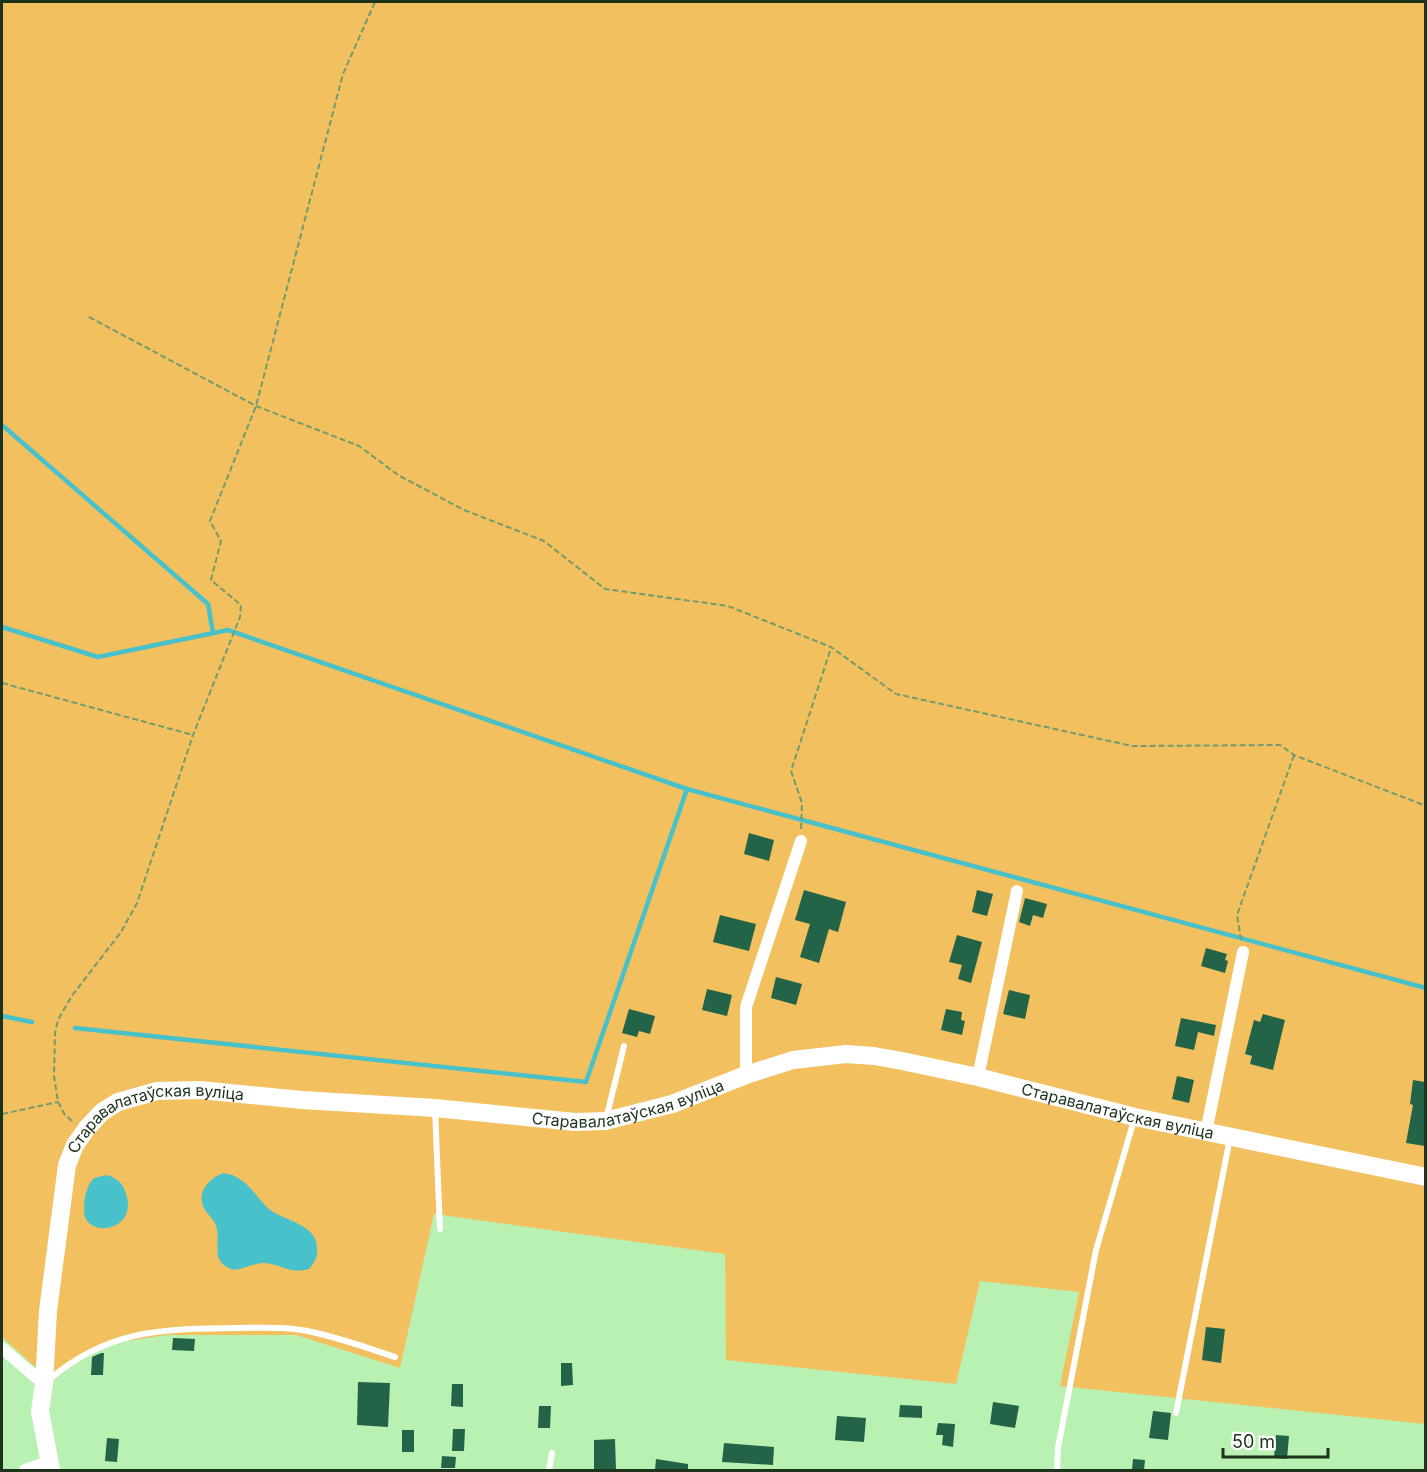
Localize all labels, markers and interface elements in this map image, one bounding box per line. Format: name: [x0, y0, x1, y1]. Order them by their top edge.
street label: Старавалатаўская вуліца: [531, 1075, 727, 1132]
street label: Старавалатаўская вуліца: [1019, 1078, 1216, 1143]
street label: Старавалатаўская вуліца: [63, 1080, 245, 1156]
scale bar: [1223, 1421, 1328, 1459]
text: 50 m: [1232, 1431, 1275, 1452]

